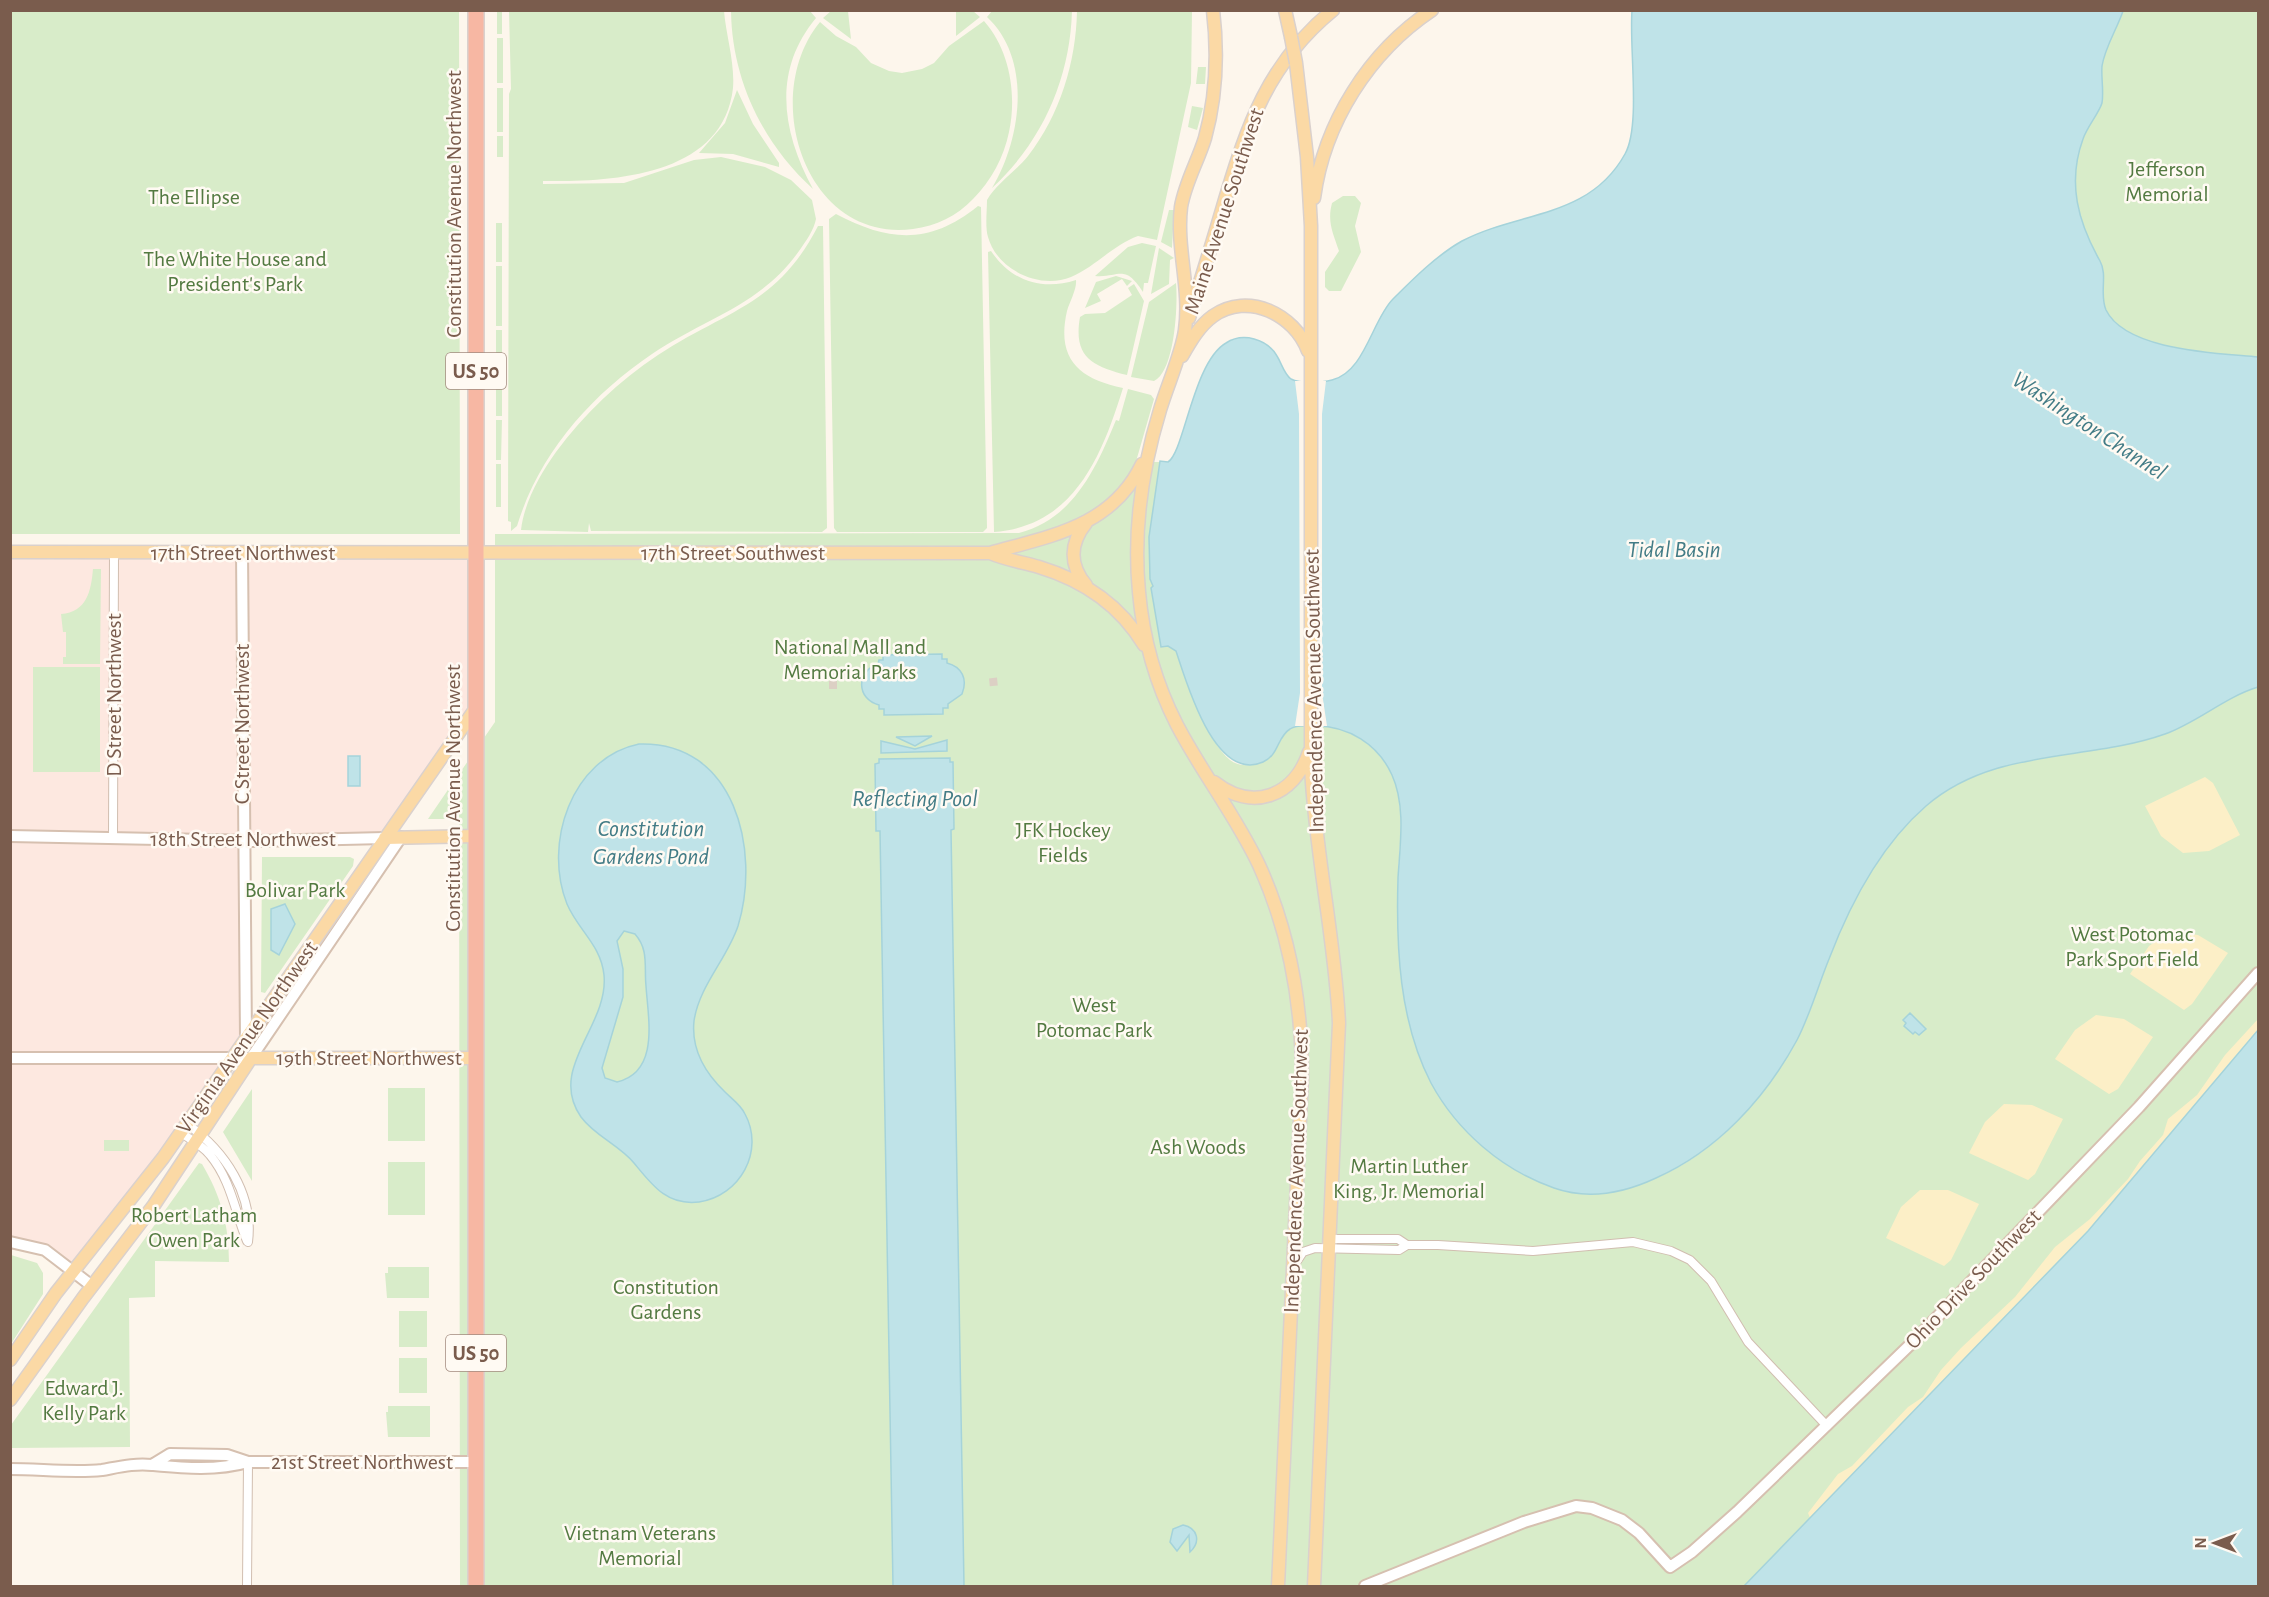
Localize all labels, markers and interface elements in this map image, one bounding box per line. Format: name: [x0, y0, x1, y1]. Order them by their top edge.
street label: Constitution Avenue Northwest: [443, 70, 465, 338]
street label: Maine Avenue Southwest: [1180, 105, 1268, 317]
park label: Jefferson Memorial: [2125, 158, 2209, 205]
park label: The Ellipse: [148, 186, 240, 208]
park label: The White House and President's Park: [143, 248, 327, 295]
road number: US 50: [446, 353, 506, 389]
water label: Washington Channel: [2007, 367, 2171, 485]
water label: Tidal Basin: [1627, 538, 1721, 562]
street label: 17th Street Northwest: [151, 542, 335, 564]
street label: 17th Street Southwest: [641, 542, 825, 564]
street label: Independence Avenue Southwest: [1301, 549, 1327, 833]
street label: D Street Northwest: [103, 613, 125, 777]
park label: National Mall and Memorial Parks: [774, 636, 926, 683]
street label: C Street Northwest: [231, 644, 253, 804]
street label: Constitution Avenue Northwest: [442, 664, 464, 932]
water label: Reflecting Pool: [852, 787, 978, 811]
water label: Constitution Gardens Pond: [593, 817, 710, 869]
park label: JFK Hockey Fields: [1015, 819, 1111, 866]
street label: 18th Street Northwest: [150, 828, 336, 850]
park label: Bolivar Park: [245, 879, 345, 901]
park label: West Potomac Park Sport Field: [2065, 923, 2199, 970]
street label: Virginia Avenue Northwest: [172, 937, 322, 1137]
park label: West Potomac Park: [1036, 994, 1152, 1041]
street label: Independence Avenue Southwest: [1280, 1029, 1312, 1313]
street label: 19th Street Northwest: [276, 1047, 462, 1069]
park label: Ash Woods: [1150, 1136, 1246, 1158]
park label: Martin Luther King, Jr. Memorial: [1333, 1155, 1485, 1202]
park label: Robert Latham Owen Park: [131, 1204, 257, 1251]
street label: Ohio Drive Southwest: [1901, 1205, 2045, 1353]
park label: Constitution Gardens: [613, 1276, 719, 1323]
road number: US 50: [446, 1335, 506, 1371]
park label: Edward J. Kelly Park: [42, 1377, 126, 1424]
street label: 21st Street Northwest: [271, 1451, 453, 1473]
north arrow: [2185, 1513, 2245, 1573]
park label: Vietnam Veterans Memorial: [564, 1522, 716, 1569]
text: N: [2193, 1537, 2209, 1549]

